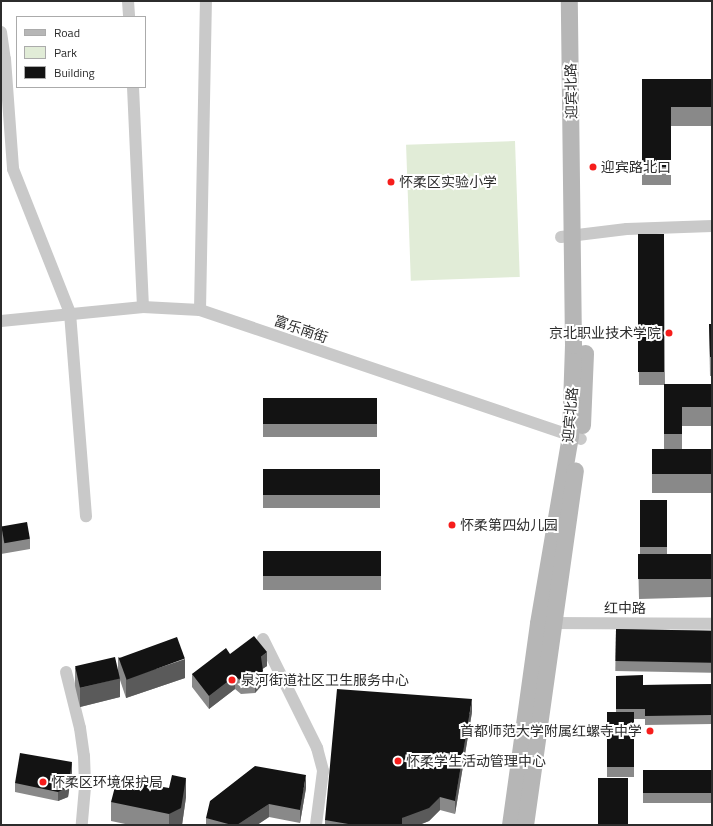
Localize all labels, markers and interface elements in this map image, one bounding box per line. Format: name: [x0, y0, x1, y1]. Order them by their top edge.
legend: [16, 16, 146, 88]
text: Road: [54, 23, 80, 42]
text: Park: [54, 43, 77, 62]
text: Building: [54, 63, 95, 82]
street label: 迎宾北路: [562, 63, 580, 119]
place label: 迎宾路北口: [601, 159, 671, 175]
marker: 迎宾路北口: [588, 162, 598, 172]
place label: 怀柔区实验小学: [399, 174, 497, 190]
marker: 怀柔区实验小学: [386, 177, 396, 187]
street label: 富乐南街: [272, 312, 330, 346]
place label: 京北职业技术学院: [549, 325, 661, 341]
marker: 京北职业技术学院: [664, 328, 674, 338]
street label: 迎宾北路: [559, 386, 581, 444]
place label: 怀柔第四幼儿园: [460, 517, 558, 533]
marker: 怀柔第四幼儿园: [447, 520, 457, 530]
street label: 红中路: [604, 600, 646, 616]
place label: 泉河街道社区卫生服务中心: [241, 672, 409, 688]
marker: 泉河街道社区卫生服务中心: [226, 674, 238, 686]
place label: 首都师范大学附属红螺寺中学: [460, 723, 642, 739]
marker: 首都师范大学附属红螺寺中学: [645, 726, 655, 736]
place label: 怀柔学生活动管理中心: [406, 753, 546, 769]
marker: 怀柔学生活动管理中心: [393, 756, 403, 766]
place label: 怀柔区环境保护局: [51, 774, 163, 790]
marker: 怀柔区环境保护局: [38, 777, 48, 787]

